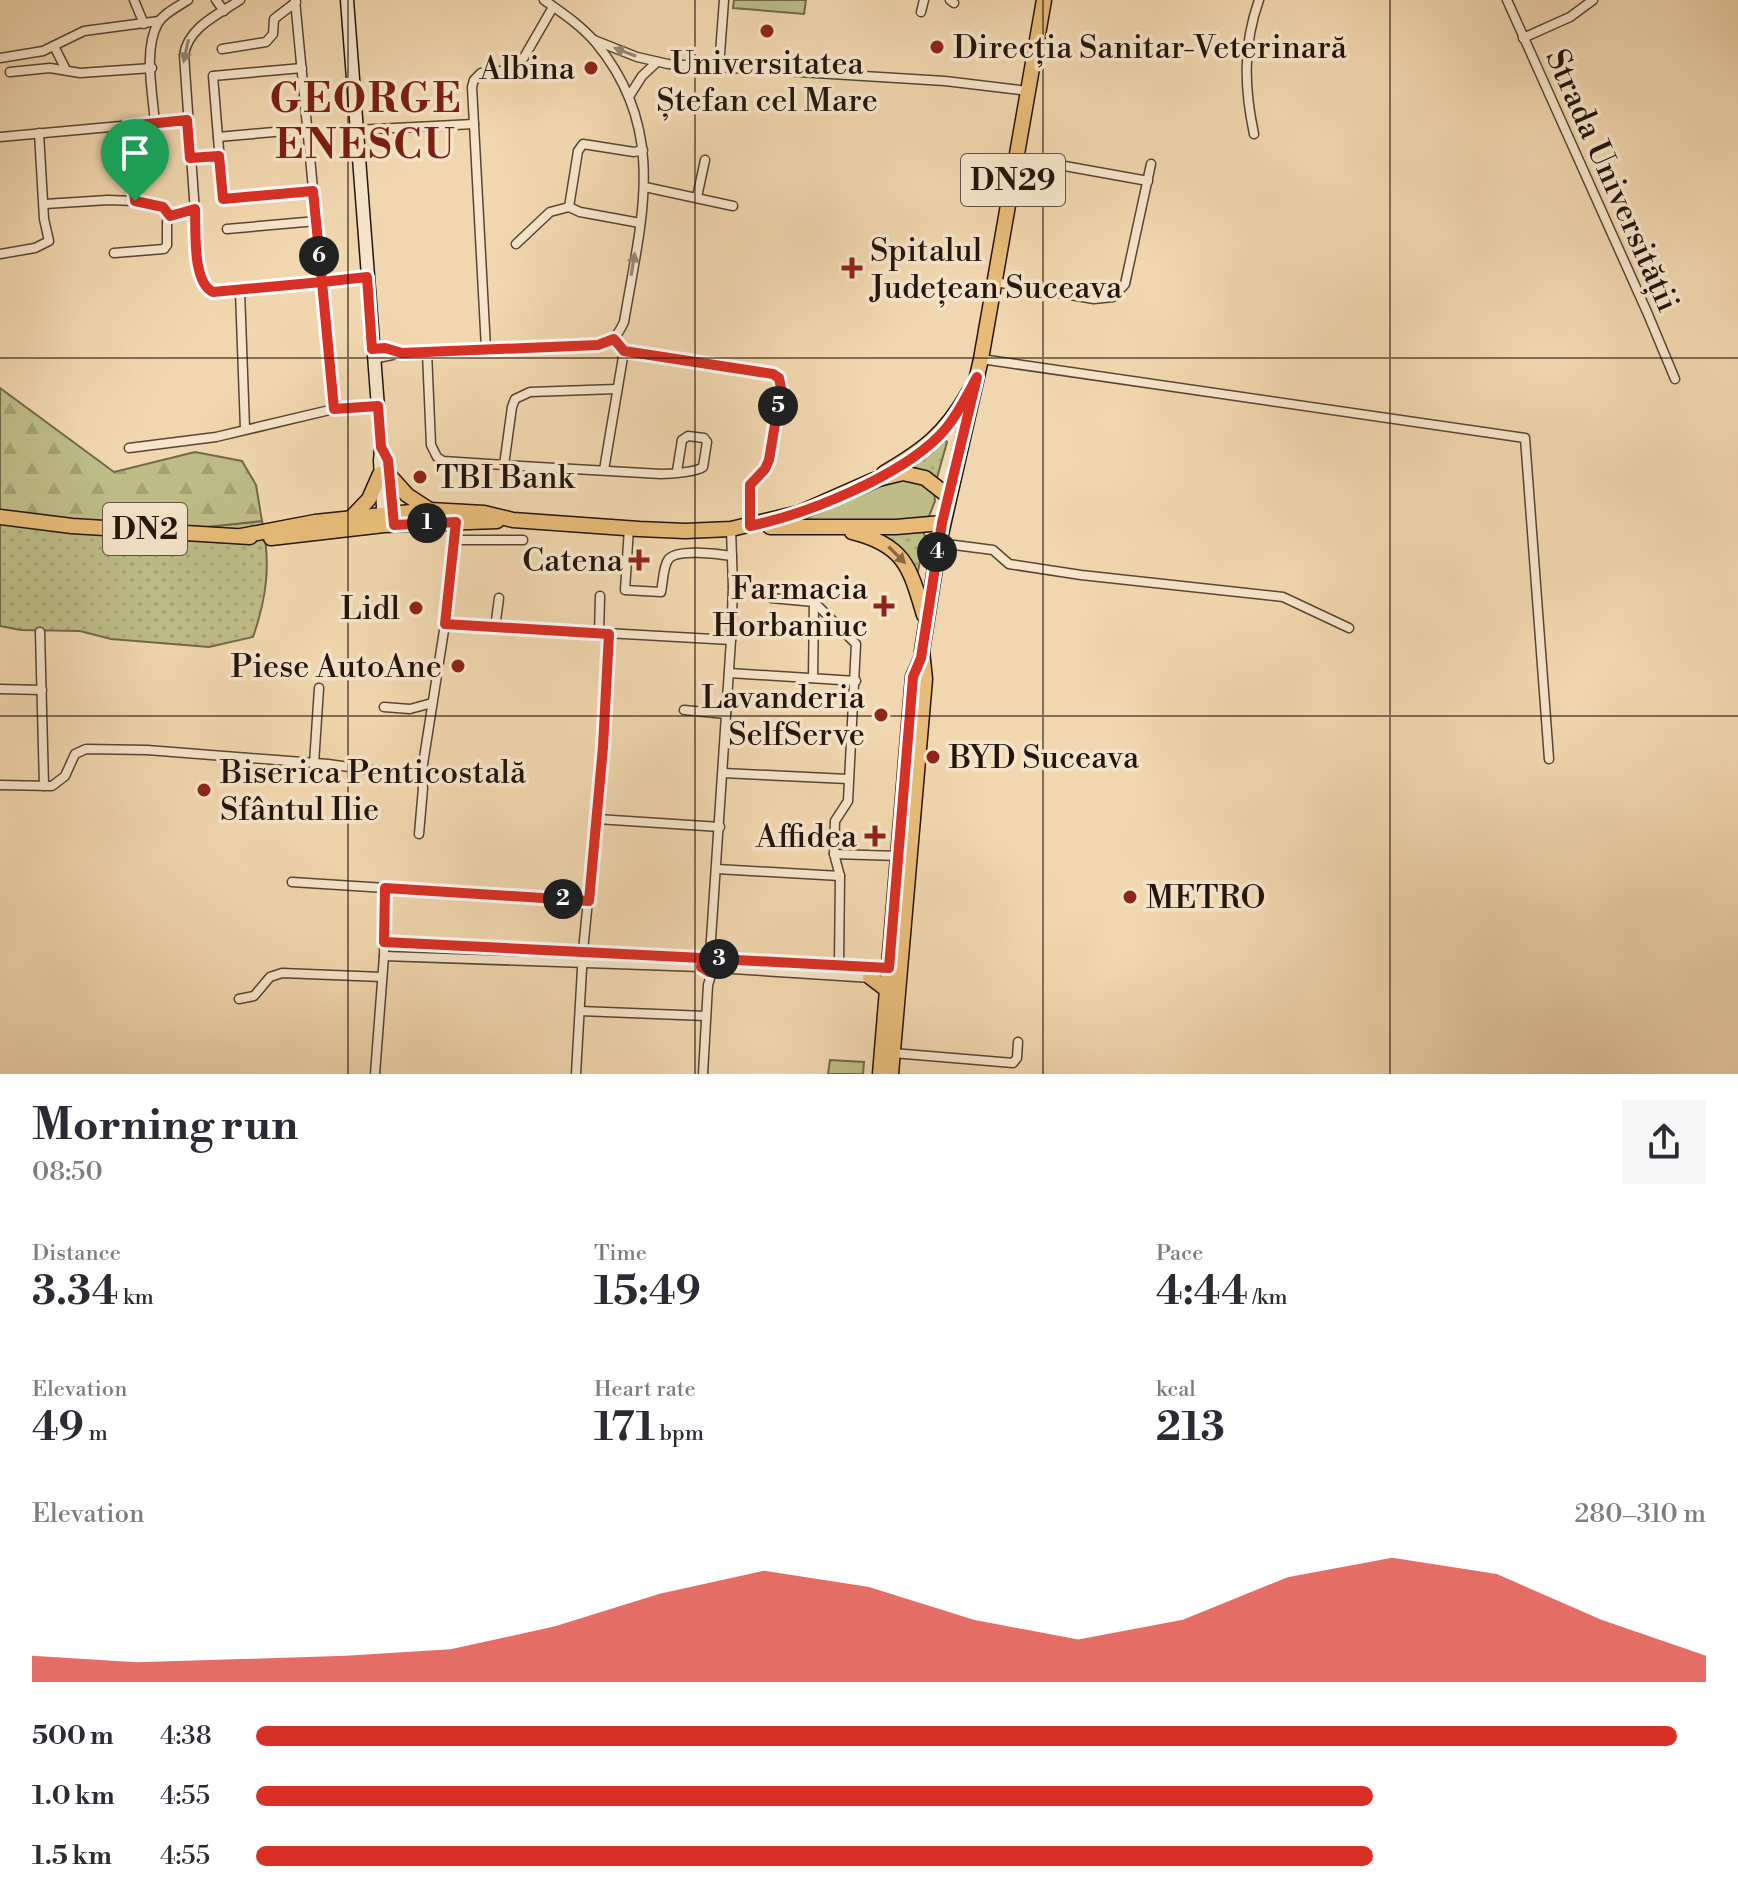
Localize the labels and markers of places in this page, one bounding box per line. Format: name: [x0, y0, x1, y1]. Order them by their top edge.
marker: Universitatea Ștefan cel Mare: [758, 22, 776, 40]
place label: Direcția Sanitar-Veterinară: [953, 28, 1348, 68]
marker: Direcția Sanitar-Veterinară: [928, 38, 946, 56]
place label: Universitatea Ștefan cel Mare: [656, 44, 878, 121]
place label: Albina: [479, 49, 576, 89]
marker: Albina: [582, 59, 600, 77]
pin: [101, 119, 169, 201]
place label: Spitalul Județean Suceava: [869, 231, 1123, 308]
pin: 6: [299, 236, 339, 276]
marker: Spitalul Județean Suceava: [841, 257, 863, 279]
pin: 5: [758, 386, 798, 426]
place label: TBI Bank: [436, 458, 577, 498]
marker: TBI Bank: [411, 468, 429, 486]
pin: 1: [407, 503, 447, 543]
pin: 4: [917, 532, 957, 572]
place label: Catena: [522, 541, 624, 581]
marker: Catena: [630, 551, 648, 569]
place label: Farmacia Horbaniuc: [712, 569, 869, 646]
place label: Lidl: [341, 589, 401, 629]
marker: Farmacia Horbaniuc: [875, 597, 893, 615]
marker: Lidl: [407, 599, 425, 617]
place label: Piese AutoAne: [231, 647, 442, 687]
marker: Piese AutoAne: [449, 657, 467, 675]
place label: Lavanderia SelfServe: [701, 678, 866, 755]
marker: Lavanderia SelfServe: [872, 706, 890, 724]
place label: BYD Suceava: [948, 738, 1140, 778]
marker: BYD Suceava: [924, 748, 942, 766]
place label: Biserica Penticostală Sfântul Ilie: [219, 753, 527, 830]
marker: Biserica Penticostală Sfântul Ilie: [195, 781, 213, 799]
place label: Affidea: [755, 817, 858, 857]
marker: Affidea: [864, 825, 886, 847]
place label: METRO: [1146, 878, 1265, 918]
pin: 2: [543, 879, 583, 919]
marker: METRO: [1121, 888, 1139, 906]
pin: 3: [699, 939, 739, 979]

